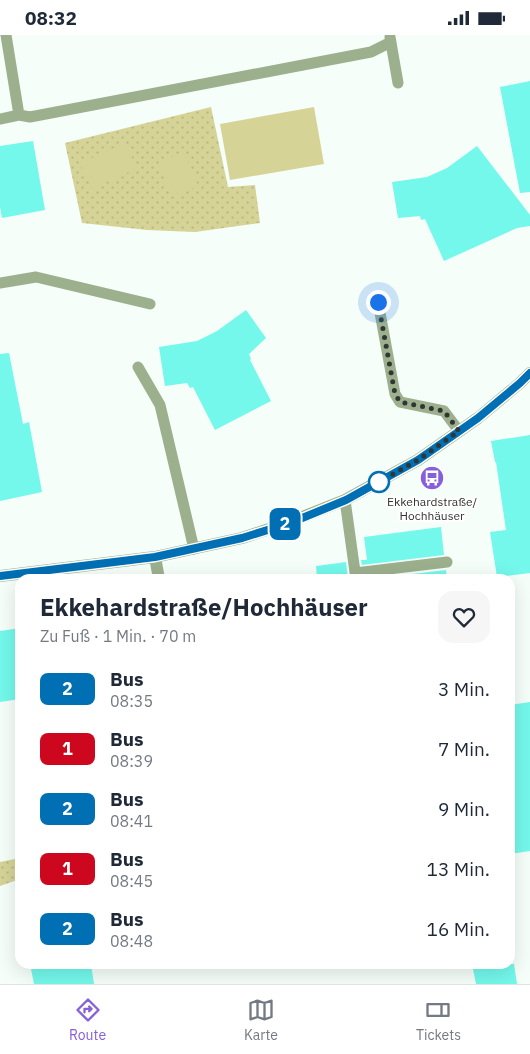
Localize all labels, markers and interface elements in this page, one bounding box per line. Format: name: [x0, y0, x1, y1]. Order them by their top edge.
text: 08:32: [25, 6, 77, 30]
your location: [366, 290, 391, 315]
bus stop icon: Ekkehardstraße/ Hochhäuser: [419, 465, 445, 491]
unlabelled marker: [368, 471, 390, 493]
place label: Ekkehardstraße/ Hochhäuser: [387, 494, 477, 523]
line badge: 2: [269, 508, 301, 540]
text: 2: [280, 512, 290, 535]
text: Ekkehardstraße/Hochhäuser: [40, 591, 368, 623]
button: heart: [438, 591, 490, 643]
text: Zu Fuß · 1 Min. · 70 m: [40, 626, 196, 646]
text: Bus: [110, 667, 144, 691]
text: 2: [62, 677, 73, 700]
text: 3 Min.: [438, 677, 490, 701]
text: 08:35: [110, 691, 153, 711]
text: Bus: [110, 727, 144, 751]
text: 1: [62, 737, 73, 760]
text: 7 Min.: [438, 737, 490, 761]
text: 08:39: [110, 751, 153, 771]
text: Bus: [110, 787, 144, 811]
text: 2: [62, 797, 73, 820]
text: 9 Min.: [438, 797, 490, 821]
text: 08:41: [110, 811, 153, 831]
text: Bus: [110, 847, 144, 871]
text: 1: [62, 857, 73, 880]
text: 13 Min.: [427, 857, 490, 881]
text: 08:45: [110, 871, 153, 891]
text: Bus: [110, 907, 144, 931]
text: 2: [62, 917, 73, 940]
text: 16 Min.: [427, 917, 490, 941]
text: 08:48: [110, 931, 153, 951]
tab: Route: [69, 996, 106, 1044]
tab: Karte: [244, 996, 278, 1044]
tab: Tickets: [416, 996, 461, 1044]

